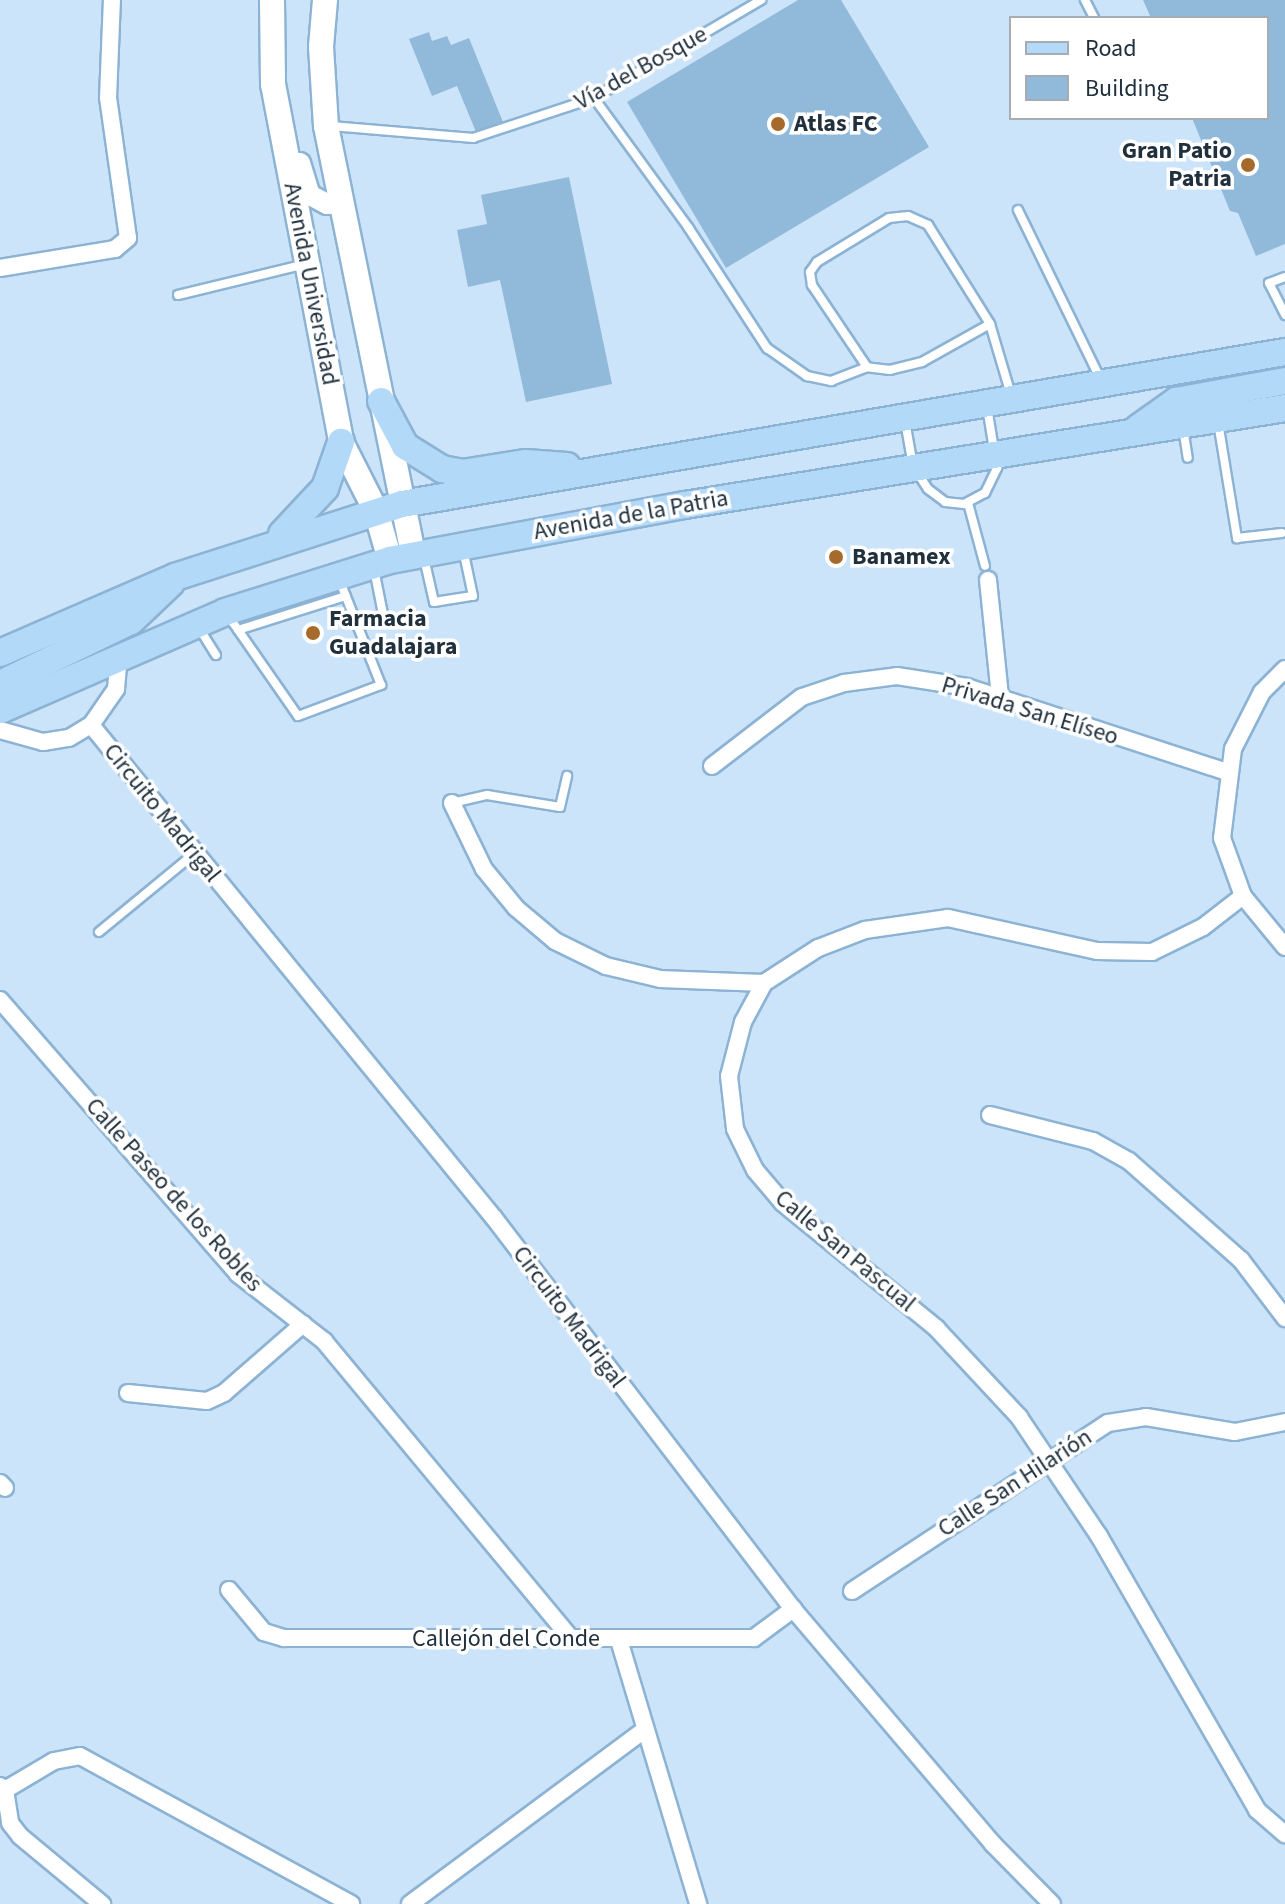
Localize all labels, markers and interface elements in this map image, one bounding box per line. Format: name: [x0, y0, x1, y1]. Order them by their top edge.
legend: [1009, 16, 1269, 120]
street label: Vía del Bosque: [570, 20, 712, 116]
text: Road: [1085, 31, 1137, 66]
text: Building: [1085, 71, 1169, 106]
place label: Atlas FC: [794, 110, 878, 138]
marker: Atlas FC: [769, 115, 787, 133]
place label: Gran Patio Patria: [1122, 137, 1232, 193]
marker: Gran Patio Patria: [1239, 156, 1257, 174]
street label: Avenida Universidad: [277, 180, 345, 388]
street label: Avenida de la Patria: [532, 484, 730, 546]
place label: Banamex: [852, 543, 950, 571]
marker: Banamex: [827, 548, 845, 566]
place label: Farmacia Guadalajara: [329, 605, 457, 661]
marker: Farmacia Guadalajara: [304, 624, 322, 642]
street label: Privada San Elíseo: [938, 670, 1122, 752]
street label: Circuito Madrigal: [97, 738, 227, 888]
street label: Calle Paseo de los Robles: [79, 1092, 269, 1298]
street label: Calle San Pascual: [769, 1184, 921, 1318]
street label: Circuito Madrigal: [506, 1240, 632, 1394]
street label: Calle San Hilarión: [933, 1423, 1097, 1543]
street label: Callejón del Conde: [412, 1625, 600, 1653]

